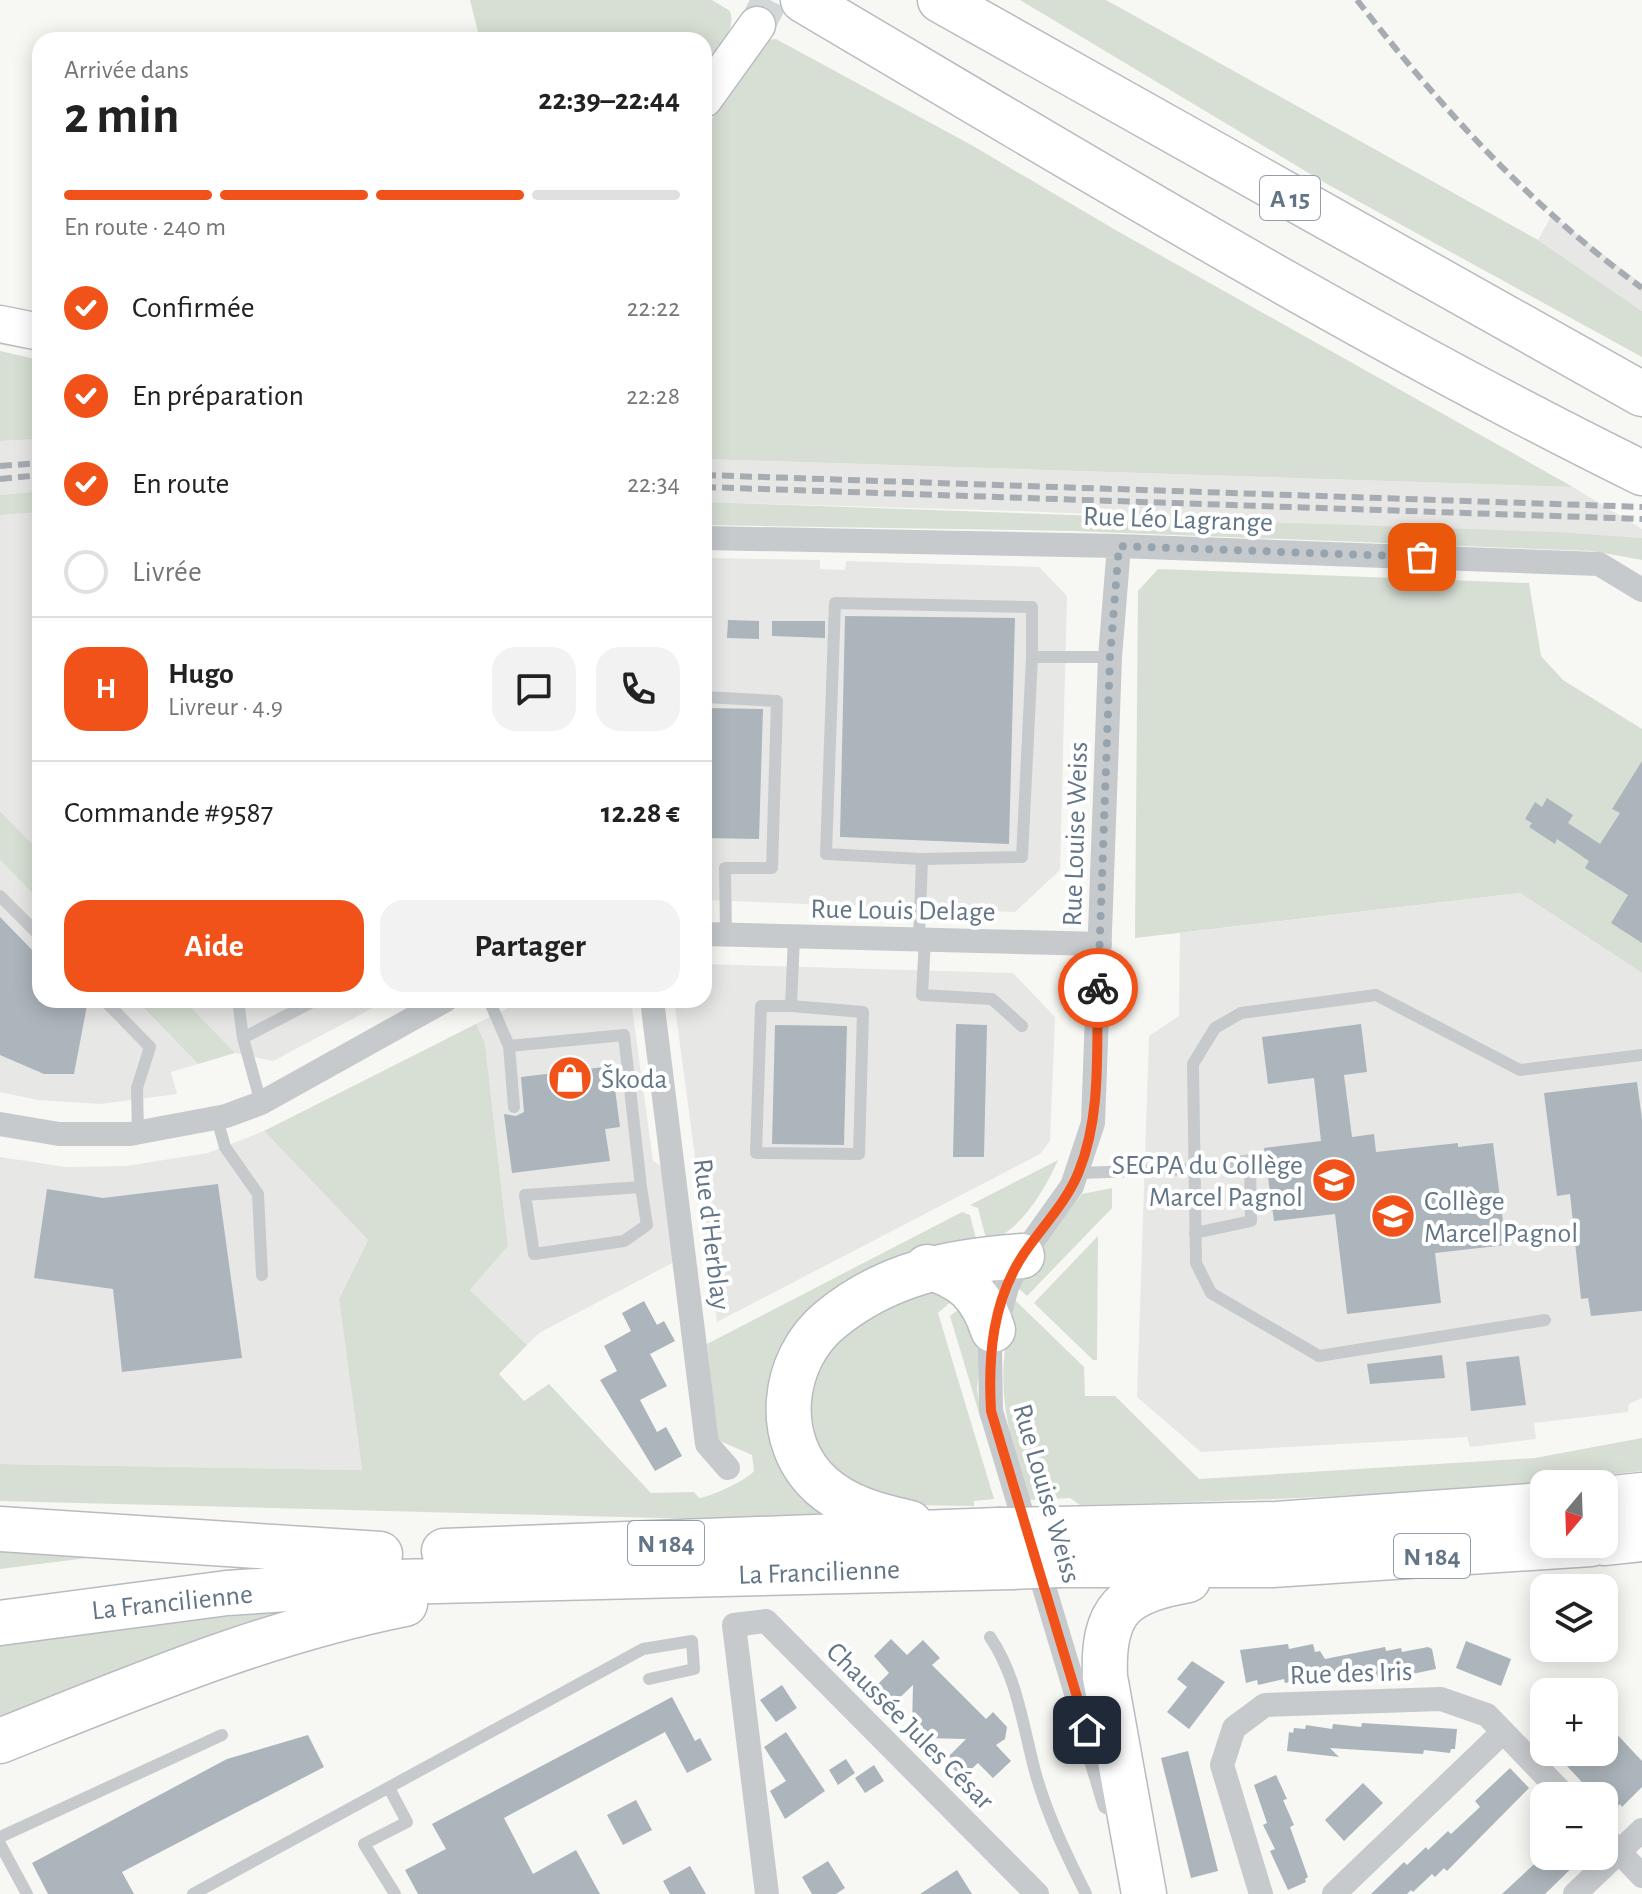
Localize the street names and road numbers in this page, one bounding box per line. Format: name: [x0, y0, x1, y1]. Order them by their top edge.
road number: A 15: [1260, 176, 1320, 220]
street label: Rue Léo Lagrange: [1083, 503, 1273, 537]
street label: Rue Louise Weiss: [1059, 741, 1093, 927]
street label: Rue Louis Delage: [810, 895, 996, 927]
street label: Rue d'Herblay: [688, 1157, 734, 1312]
street label: Rue Louise Weiss: [1007, 1401, 1085, 1586]
road number: N 184: [628, 1521, 704, 1565]
road number: N 184: [1394, 1534, 1470, 1578]
street label: La Francilienne: [738, 1556, 900, 1590]
street label: La Francilienne: [90, 1581, 254, 1625]
street label: Chaussée Jules César: [821, 1637, 999, 1815]
street label: Rue des Iris: [1289, 1658, 1413, 1690]

